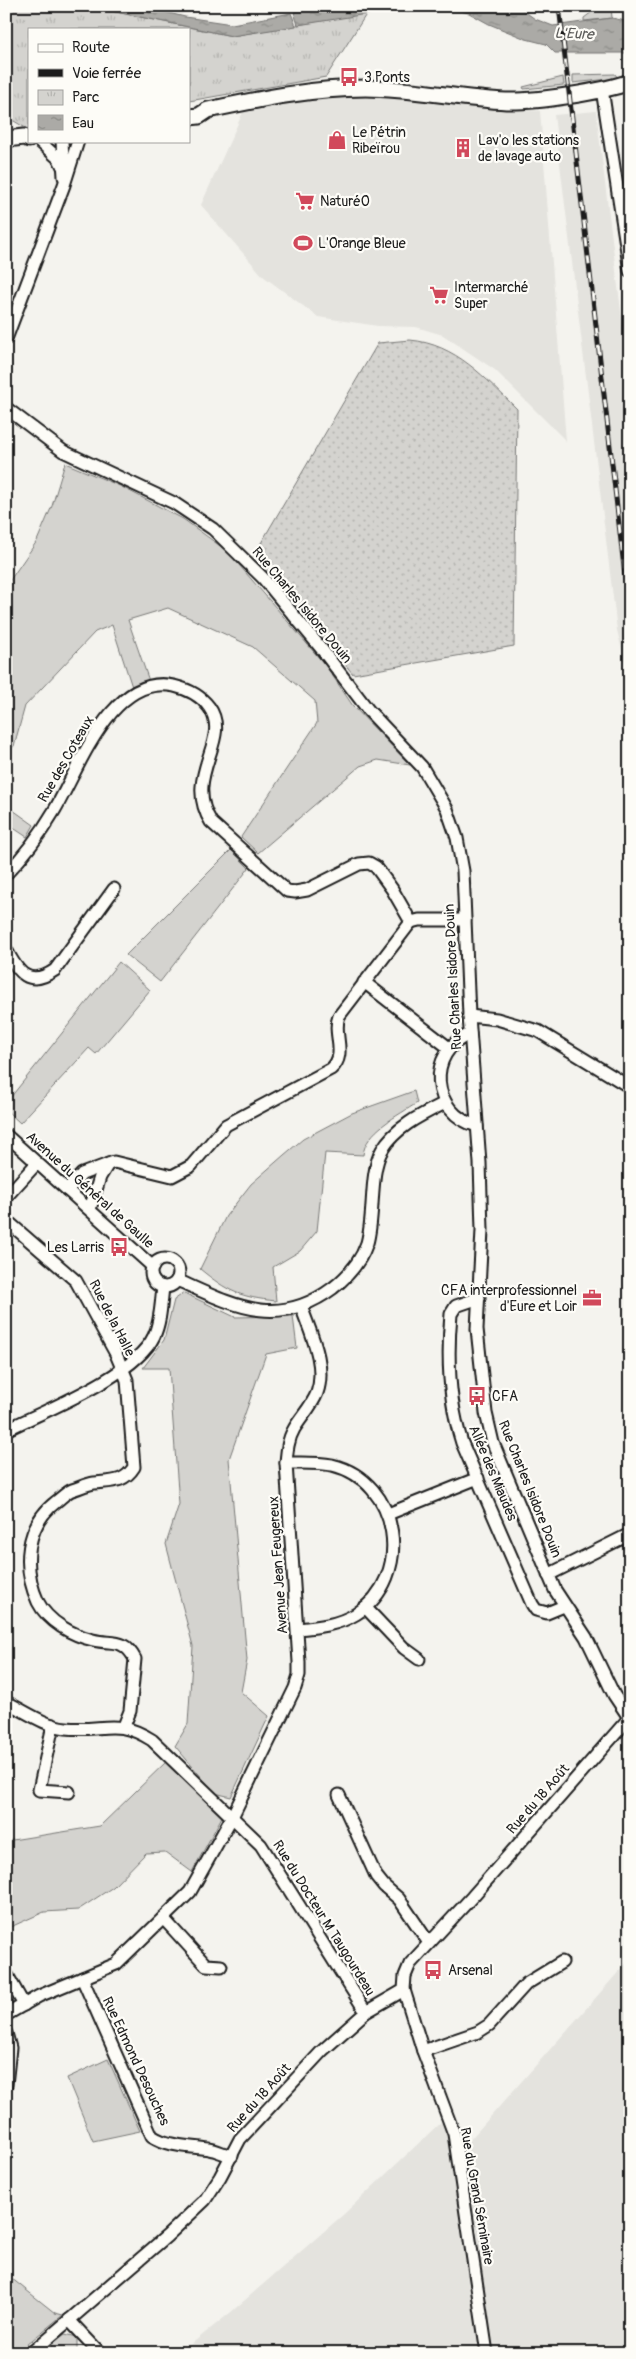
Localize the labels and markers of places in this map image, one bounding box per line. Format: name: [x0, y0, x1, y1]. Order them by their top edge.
bus stop icon: 3 Ponts: [338, 66, 360, 88]
place label: 3 Ponts: [364, 69, 410, 86]
place label: Le Pétrin Ribeïrou: [352, 124, 406, 157]
shop icon: Le Pétrin Ribeïrou: [326, 129, 348, 151]
place label: Lav'o les stations de lavage auto: [478, 132, 580, 165]
building icon: Lav'o les stations de lavage auto: [452, 137, 474, 159]
supermarket icon: NaturéO: [294, 190, 316, 212]
place label: NaturéO: [320, 193, 370, 210]
sports icon: L'Orange Bleue: [292, 232, 314, 254]
place label: L'Orange Bleue: [318, 235, 406, 252]
place label: Intermarché Super: [454, 279, 528, 312]
supermarket icon: Intermarché Super: [428, 284, 450, 306]
bus stop icon: Les Larris: [108, 1236, 130, 1258]
place label: Les Larris: [47, 1239, 105, 1256]
place label: CFA interprofessionnel d'Eure et Loir: [441, 1282, 577, 1315]
office icon: CFA interprofessionnel d'Eure et Loir: [581, 1287, 603, 1309]
bus stop icon: CFA: [466, 1385, 488, 1407]
place label: CFA: [492, 1388, 518, 1405]
bus stop icon: Arsenal: [422, 1959, 444, 1981]
place label: Arsenal: [448, 1962, 493, 1979]

